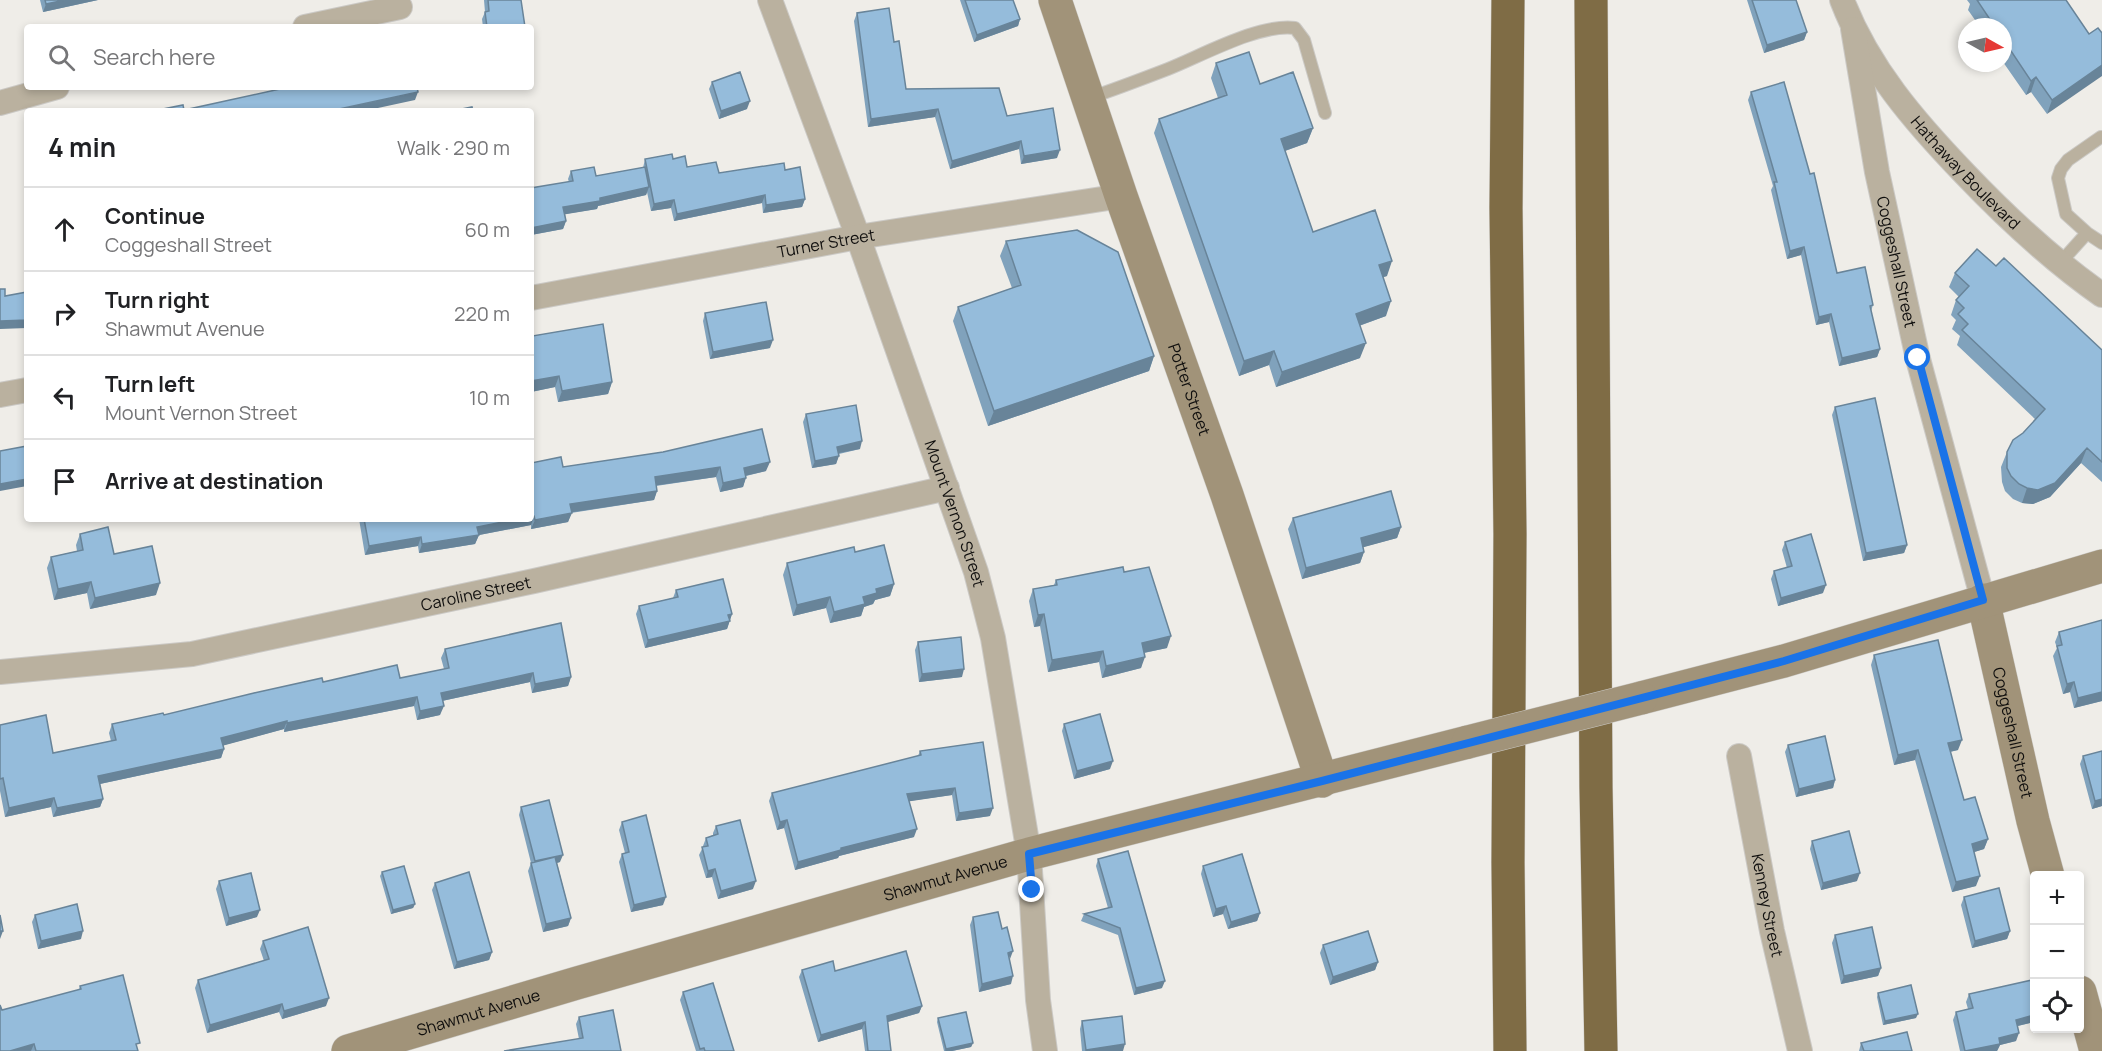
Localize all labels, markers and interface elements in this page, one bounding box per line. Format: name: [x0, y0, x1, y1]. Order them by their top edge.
north arrow: [1958, 18, 2012, 72]
search box: [24, 24, 534, 90]
icon: search: [45, 41, 78, 74]
text: Search here: [93, 42, 215, 72]
street label: Hathaway Boulevard: [1906, 111, 2025, 234]
text: 4 min: [48, 129, 116, 165]
text: Walk · 290 m: [397, 134, 510, 161]
street label: Coggeshall Street: [1872, 194, 1922, 330]
text: Continue: [105, 201, 205, 231]
icon: ahead: [48, 213, 81, 246]
text: 60 m: [464, 216, 510, 243]
street label: Turner Street: [775, 224, 876, 263]
text: Coggeshall Street: [105, 231, 272, 258]
text: Turn right: [105, 285, 210, 315]
icon: right: [48, 297, 81, 330]
text: 220 m: [454, 300, 510, 327]
text: Shawmut Avenue: [105, 315, 265, 342]
street label: Potter Street: [1163, 340, 1216, 438]
route start: [1904, 344, 1930, 370]
text: Turn left: [105, 369, 195, 399]
icon: left: [48, 381, 81, 414]
text: 10 m: [469, 384, 510, 411]
text: Mount Vernon Street: [105, 399, 297, 426]
street label: Mount Vernon Street: [919, 437, 990, 589]
icon: arrive: [48, 465, 81, 498]
text: Arrive at destination: [105, 466, 323, 496]
street label: Caroline Street: [419, 571, 533, 616]
street label: Coggeshall Street: [1988, 665, 2039, 800]
street label: Shawmut Avenue: [881, 850, 1010, 906]
street label: Kenney Street: [1747, 852, 1789, 959]
map controls: [2030, 871, 2084, 1033]
button: +: [2030, 871, 2084, 925]
route end: [1018, 876, 1044, 902]
button: −: [2030, 925, 2084, 979]
button: locate: [2030, 979, 2084, 1033]
street label: Shawmut Avenue: [414, 984, 543, 1041]

